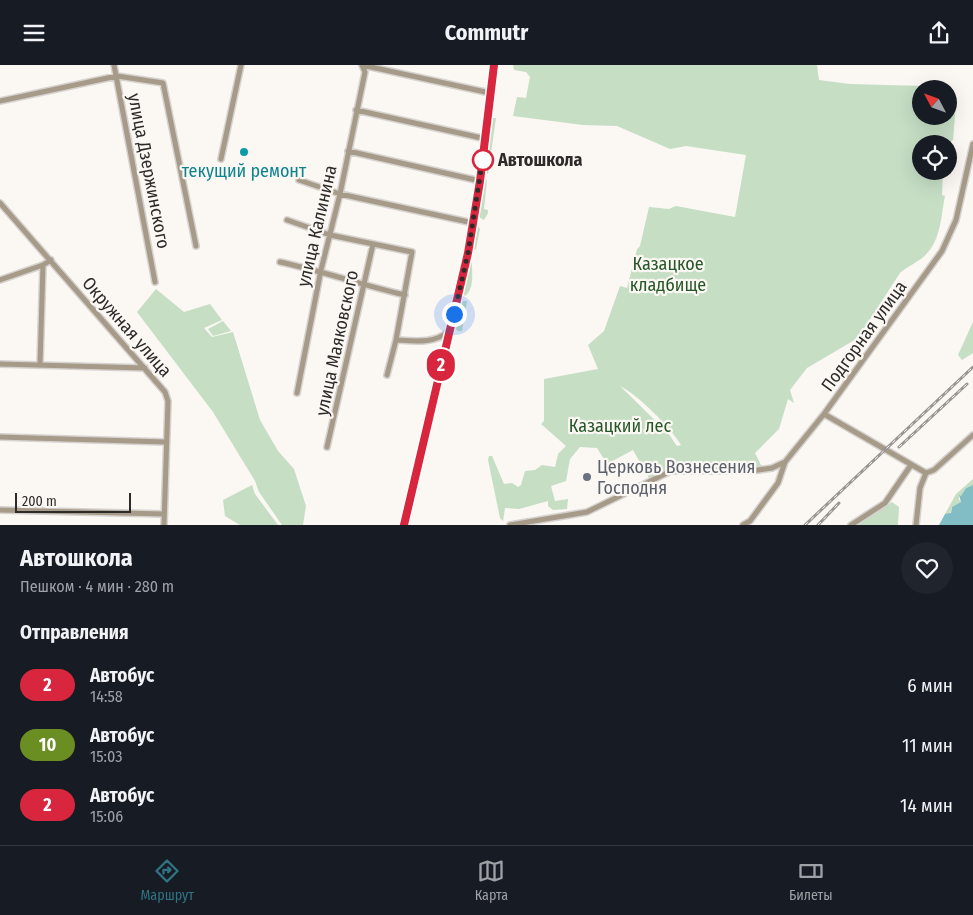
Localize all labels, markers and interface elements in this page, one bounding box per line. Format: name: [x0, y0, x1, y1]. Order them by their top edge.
icon: menu: [20, 19, 48, 47]
text: Commutr: [445, 19, 528, 46]
icon: share: [925, 19, 953, 47]
north arrow: [912, 80, 958, 125]
map controls: [912, 80, 957, 180]
street label: улица Дзержинского: [123, 91, 175, 251]
button: locate: [912, 135, 957, 180]
marker: текущий ремонт: [238, 146, 250, 158]
marker: Автошкола: [472, 149, 494, 171]
place label: Автошкола: [497, 149, 583, 171]
place label: текущий ремонт: [182, 160, 307, 182]
street label: улица Калинина: [292, 163, 342, 289]
park label: Казацкое кладбище: [630, 253, 706, 296]
street label: улица Маяковского: [311, 268, 363, 418]
street label: Окружная улица: [78, 272, 177, 382]
street label: Подгорная улица: [816, 276, 912, 396]
your location: [442, 302, 467, 327]
line badge: 2: [425, 349, 457, 381]
text: 2: [437, 354, 445, 376]
park label: Казацкий лес: [569, 415, 671, 437]
place label: Церковь Вознесения Господня: [597, 456, 755, 499]
marker: Церковь Вознесения Господня: [581, 471, 593, 483]
scale bar: [15, 490, 131, 513]
text: 200 m: [22, 493, 57, 510]
button: heart: [901, 542, 953, 594]
text: Автошкола: [20, 544, 133, 572]
text: Пешком · 4 мин · 280 m: [20, 577, 174, 596]
text: Отправления: [20, 621, 129, 644]
text: Автобус: [90, 664, 154, 687]
text: 2: [43, 674, 52, 696]
text: 6 мин: [907, 674, 953, 697]
text: 14:58: [90, 687, 123, 706]
text: Автобус: [90, 724, 154, 747]
text: 10: [39, 734, 56, 756]
text: 11 мин: [902, 734, 953, 757]
text: 15:03: [90, 747, 122, 766]
text: Автобус: [90, 784, 154, 807]
text: 2: [43, 794, 52, 816]
text: 14 мин: [900, 794, 953, 817]
text: 15:06: [90, 807, 123, 826]
tab: Маршрут: [140, 857, 194, 904]
tab: Карта: [475, 857, 508, 904]
tab: Билеты: [789, 857, 833, 904]

